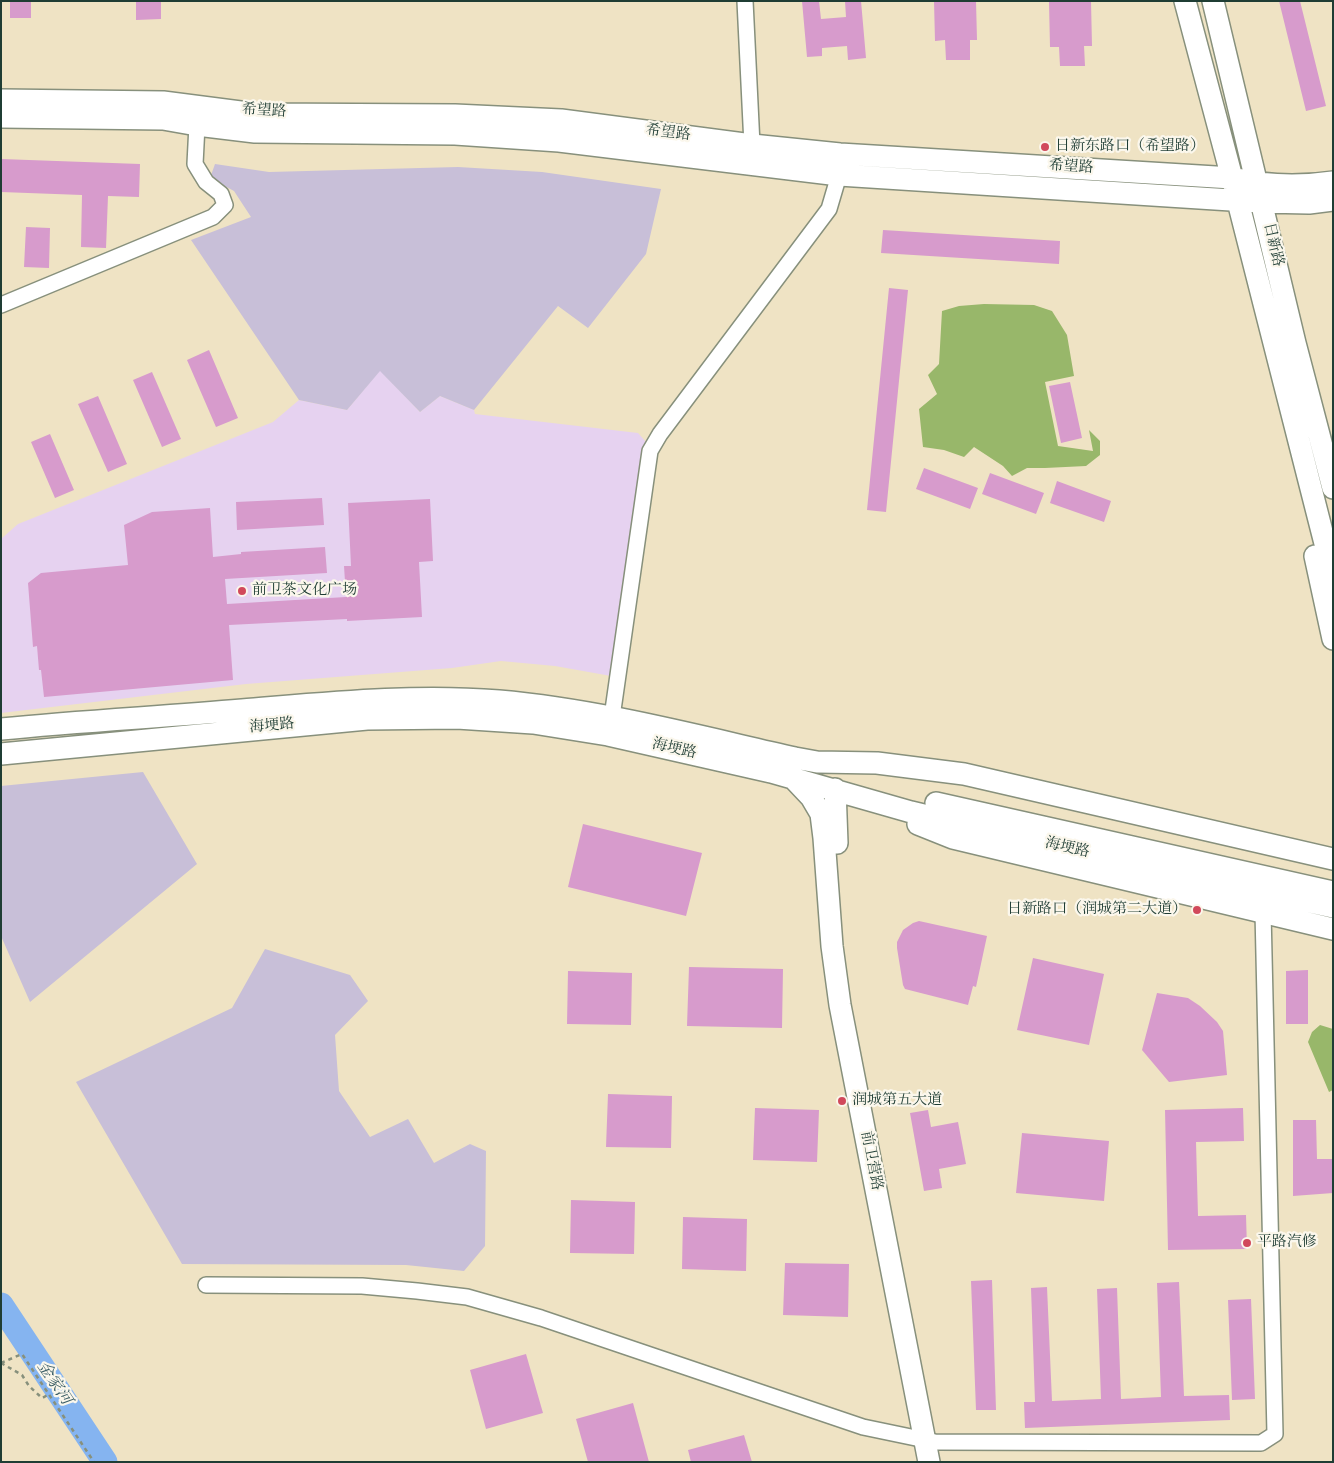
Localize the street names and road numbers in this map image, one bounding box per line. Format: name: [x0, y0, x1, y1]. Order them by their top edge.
street label: 希望路: [241, 102, 287, 122]
street label: 希望路: [645, 122, 691, 146]
street label: 希望路: [1048, 157, 1094, 179]
street label: 日新路: [1258, 221, 1286, 269]
street label: 海埂路: [249, 716, 295, 738]
street label: 海埂路: [650, 736, 698, 764]
street label: 海埂路: [1043, 835, 1091, 863]
street label: 前卫营路: [855, 1130, 885, 1192]

